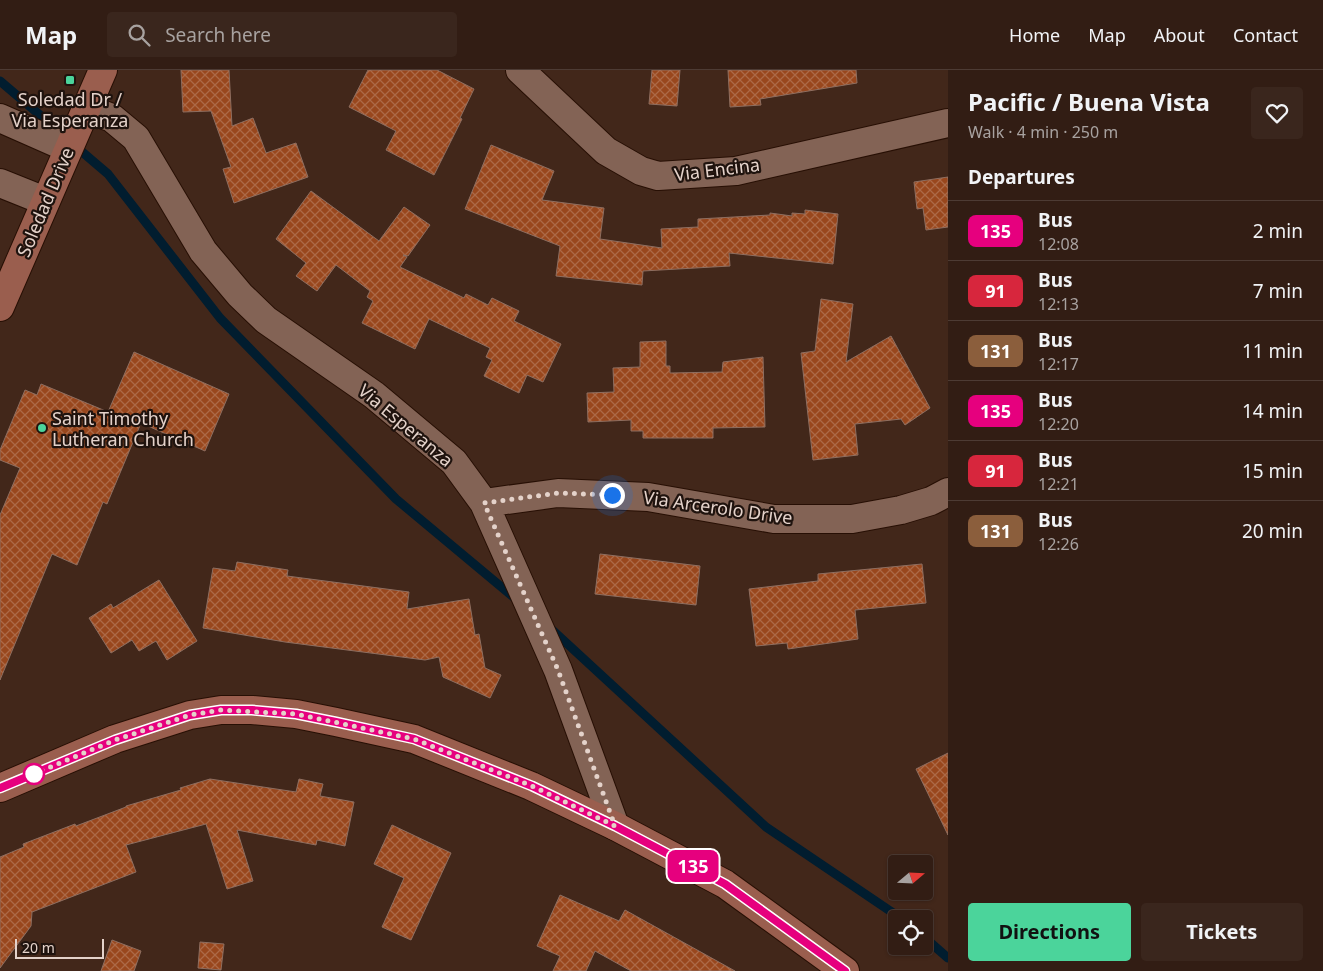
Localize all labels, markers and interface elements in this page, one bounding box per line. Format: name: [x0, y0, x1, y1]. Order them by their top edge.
search box: [107, 12, 457, 57]
text: Map: [25, 18, 77, 51]
icon: search: [125, 21, 153, 49]
text: Search here: [165, 22, 271, 48]
text: Home: [1009, 23, 1060, 47]
text: Map: [1088, 23, 1126, 47]
text: About: [1154, 23, 1205, 47]
text: Contact: [1233, 23, 1298, 47]
marker: Soledad Dr / Via Esperanza: [64, 74, 76, 86]
text: Pacific / Buena Vista: [968, 85, 1210, 118]
place label: Soledad Dr / Via Esperanza: [12, 87, 128, 132]
button: heart: [1251, 87, 1303, 139]
text: Walk · 4 min · 250 m: [968, 121, 1118, 143]
street label: Soledad Drive: [11, 143, 79, 261]
street label: Via Encina: [673, 152, 761, 186]
text: Departures: [968, 164, 1075, 190]
text: Bus: [1038, 207, 1073, 233]
text: 2 min: [1253, 218, 1303, 244]
text: 135: [980, 219, 1011, 243]
text: 12:08: [1038, 233, 1079, 255]
text: Bus: [1038, 267, 1073, 293]
text: 7 min: [1253, 278, 1303, 304]
text: 91: [985, 279, 1006, 303]
text: 12:13: [1038, 293, 1079, 315]
text: Bus: [1038, 327, 1073, 353]
text: 11 min: [1242, 338, 1303, 364]
text: 131: [980, 339, 1011, 363]
text: 12:17: [1038, 353, 1079, 375]
street label: Via Esperanza: [353, 378, 459, 472]
text: Bus: [1038, 387, 1073, 413]
text: 14 min: [1242, 398, 1303, 424]
text: 135: [980, 399, 1011, 423]
place label: Saint Timothy Lutheran Church: [52, 406, 194, 451]
text: 12:20: [1038, 413, 1079, 435]
marker: Saint Timothy Lutheran Church: [36, 422, 48, 434]
text: Bus: [1038, 447, 1073, 473]
text: 15 min: [1242, 458, 1303, 484]
text: 91: [985, 459, 1006, 483]
text: 12:21: [1038, 473, 1079, 495]
your location: [600, 483, 625, 508]
street label: Via Arcerolo Drive: [642, 485, 794, 529]
text: Bus: [1038, 507, 1073, 533]
text: 20 min: [1242, 518, 1303, 544]
text: 131: [980, 519, 1011, 543]
text: 12:26: [1038, 533, 1079, 555]
unlabelled marker: [23, 763, 45, 785]
line badge: 135: [664, 850, 722, 882]
text: 135: [678, 854, 708, 878]
north arrow: [888, 855, 932, 900]
map controls: [888, 855, 933, 955]
button: Directions: [968, 903, 1131, 961]
button: Tickets: [1141, 903, 1303, 961]
button: locate: [888, 910, 933, 955]
scale bar: [15, 936, 104, 959]
text: 20 m: [22, 938, 55, 957]

